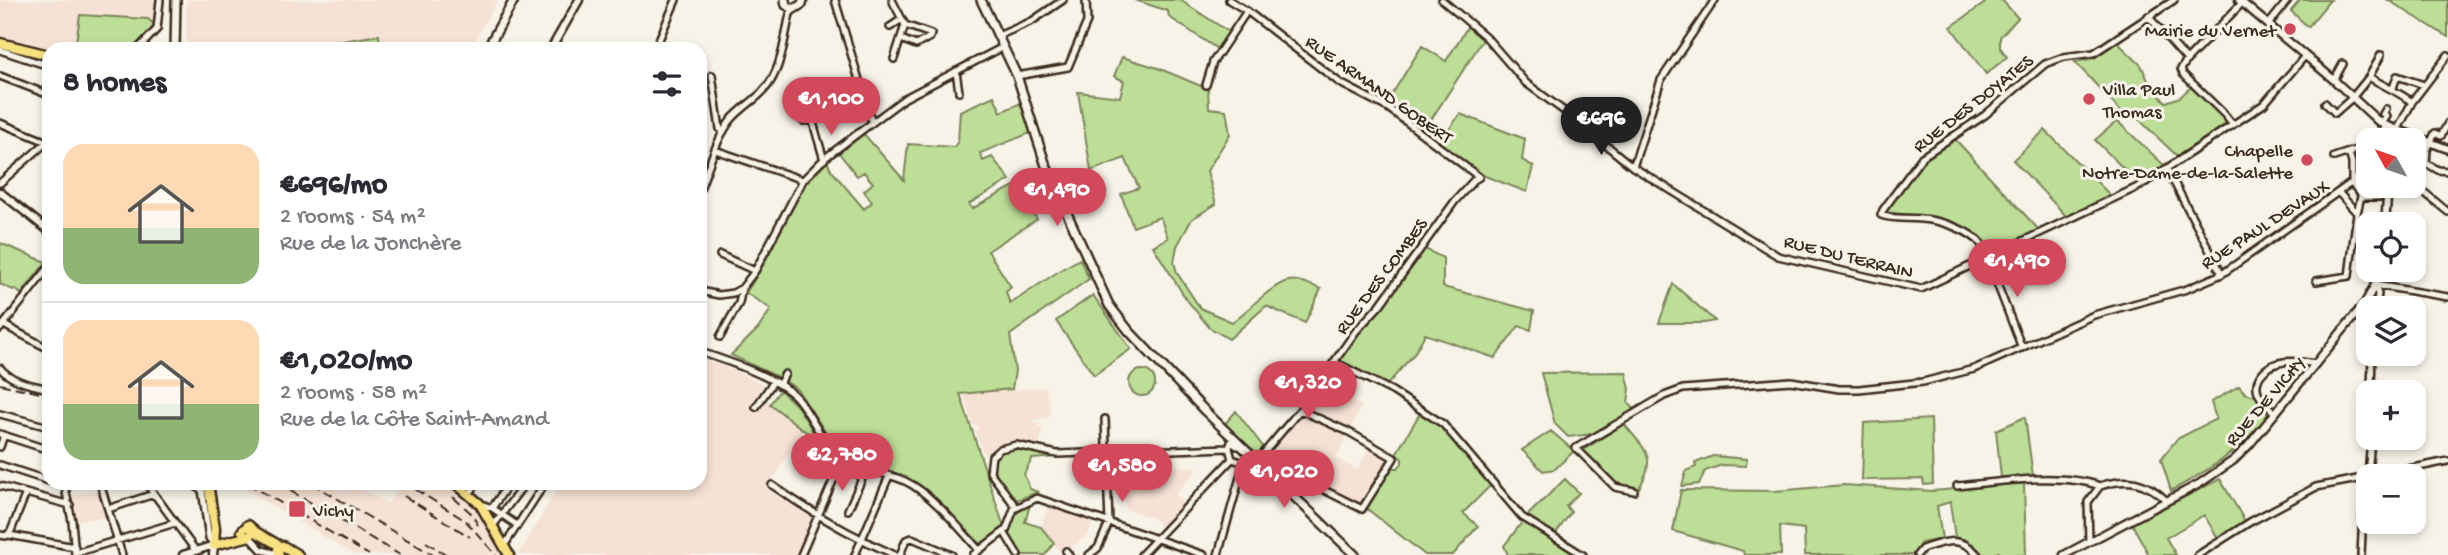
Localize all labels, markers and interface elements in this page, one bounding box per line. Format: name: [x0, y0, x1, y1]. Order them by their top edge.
place label: Mairie du Vernet: [2145, 21, 2278, 44]
marker: Mairie du Vernet: [2282, 21, 2298, 37]
street label: RUE ARMAND GOBERT: [1300, 31, 1457, 151]
street label: RUE DES DOYATES: [1909, 50, 2039, 159]
icon: filters: [648, 65, 686, 103]
text: 8 homes: [63, 67, 166, 102]
pin: €1,100: [774, 78, 888, 137]
place label: Villa Paul Thomas: [2102, 80, 2175, 125]
text: €1,100: [798, 86, 864, 113]
marker: Villa Paul Thomas: [2081, 91, 2097, 107]
pin: €696: [1560, 97, 1642, 157]
text: €696: [1577, 106, 1625, 133]
north arrow: [2356, 128, 2426, 198]
map controls: [2356, 128, 2426, 534]
place label: Chapelle Notre-Dame-de-la-Salette: [2082, 141, 2293, 186]
marker: Chapelle Notre-Dame-de-la-Salette: [2299, 152, 2315, 168]
pin: €1,490: [1000, 168, 1114, 228]
text: €696/mo: [280, 169, 387, 204]
icon: home: [119, 172, 203, 256]
street label: RUE PAUL DEVAUX: [2197, 175, 2335, 276]
text: €1,490: [1024, 177, 1090, 204]
text: 2 rooms · 54 m²: [280, 204, 426, 231]
button: locate: [2356, 212, 2426, 282]
street label: RUE DES COMBES: [1331, 214, 1434, 340]
text: Rue de la Jonchère: [280, 231, 461, 258]
street label: RUE DU TERRAIN: [1781, 231, 1915, 286]
pin: €1,490: [1960, 240, 2074, 299]
text: €1,490: [1984, 248, 2050, 275]
button: layers: [2356, 296, 2426, 366]
text: €1,020/mo: [280, 345, 412, 380]
icon: home: [119, 348, 203, 432]
street label: RUE DE VICHY: [2222, 353, 2312, 452]
pin: €1,320: [1251, 362, 1365, 421]
text: €1,320: [1275, 370, 1341, 397]
text: 2 rooms · 58 m²: [280, 380, 427, 407]
button: +: [2356, 380, 2426, 450]
text: Rue de la Côte Saint-Amand: [280, 407, 548, 434]
pin: €2,780: [785, 434, 899, 493]
text: €2,780: [807, 442, 877, 469]
pin: €1,580: [1065, 444, 1179, 504]
pin: €1,020: [1227, 450, 1341, 510]
text: €1,580: [1088, 453, 1156, 480]
text: €1,020: [1250, 459, 1318, 486]
button: −: [2356, 464, 2426, 534]
marker: Vichy: [287, 499, 307, 519]
place label: Vichy: [312, 501, 354, 524]

